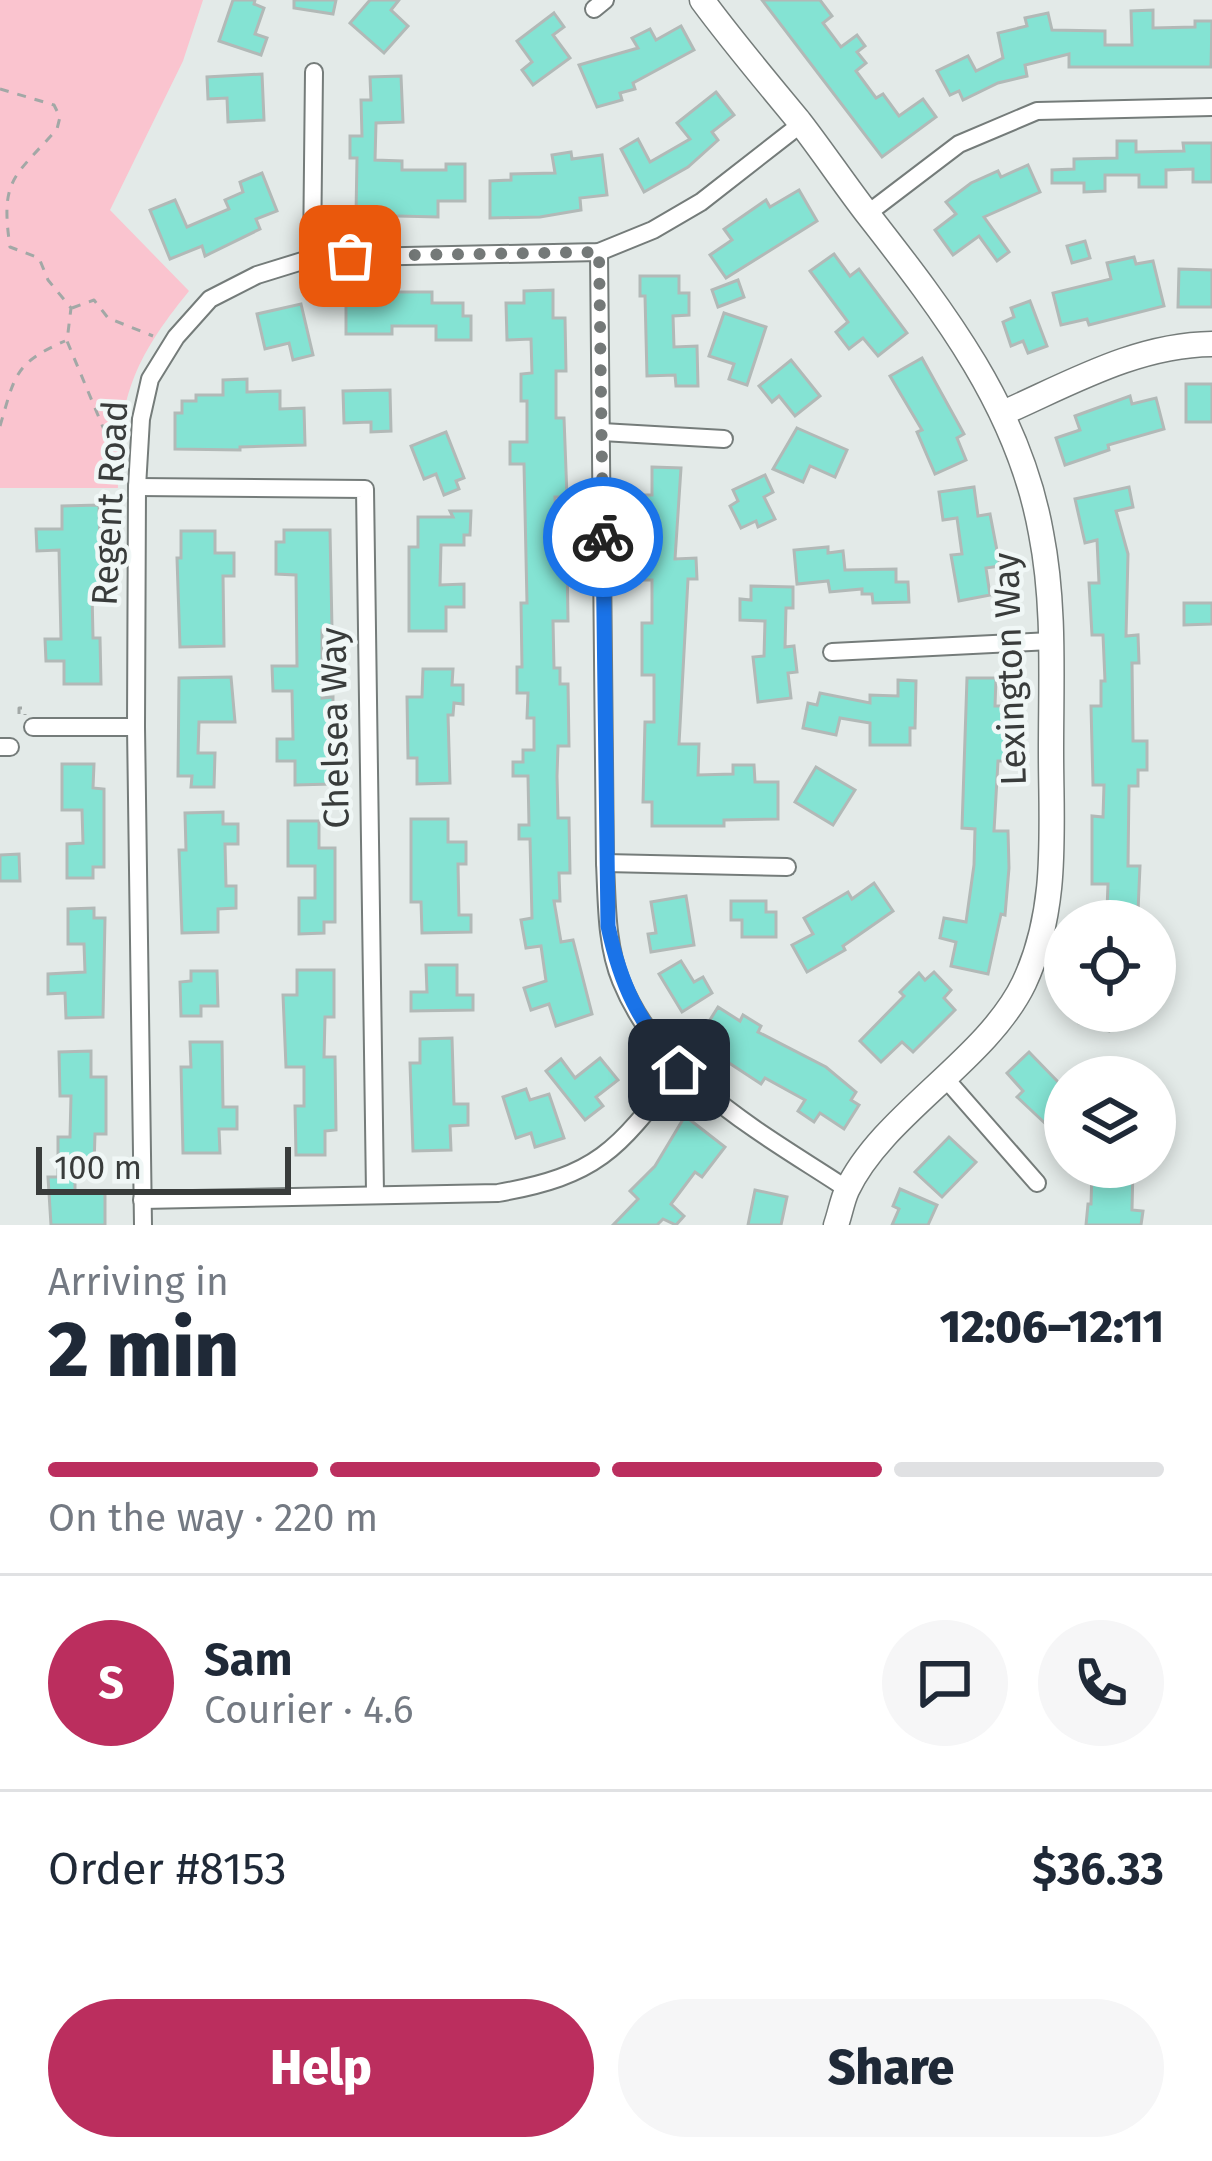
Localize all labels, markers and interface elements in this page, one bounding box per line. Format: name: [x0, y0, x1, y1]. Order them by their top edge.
pin: [299, 205, 401, 307]
icon: bag: [317, 223, 383, 289]
street label: Regent Road: [83, 399, 137, 607]
courier: [543, 477, 663, 597]
icon: bike: [570, 504, 636, 570]
street label: Lexington Way: [984, 551, 1036, 786]
street label: Chelsea Way: [311, 627, 359, 829]
map controls: [1044, 900, 1176, 1188]
button: locate: [1044, 900, 1176, 1032]
pin: [628, 1019, 730, 1121]
icon: home: [646, 1037, 712, 1103]
button: layers: [1044, 1056, 1176, 1188]
scale bar: [36, 1141, 291, 1194]
text: 100 m: [54, 1148, 142, 1188]
text: Arriving in: [48, 1259, 229, 1305]
text: 12:06–12:11: [940, 1300, 1164, 1354]
text: 2 min: [48, 1303, 239, 1397]
text: On the way · 220 m: [48, 1495, 378, 1541]
button: chat: [882, 1620, 1008, 1746]
button: phone: [1038, 1620, 1164, 1746]
text: Sam: [204, 1633, 292, 1687]
text: S: [98, 1656, 124, 1710]
text: Courier · 4.6: [204, 1687, 413, 1733]
text: Order #8153: [48, 1842, 287, 1896]
text: $36.33: [1032, 1842, 1164, 1896]
button: Help: [48, 1999, 594, 2137]
button: Share: [618, 1999, 1164, 2137]

